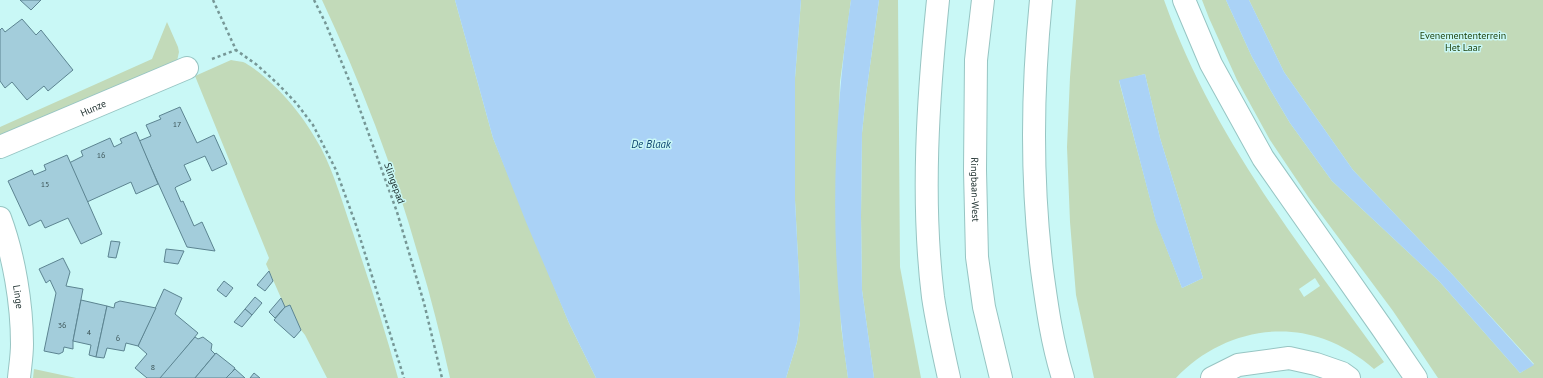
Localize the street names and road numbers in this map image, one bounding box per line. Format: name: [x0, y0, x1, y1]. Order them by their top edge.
street label: Hunze: [78, 97, 108, 119]
street label: Ringbaan-West: [968, 157, 982, 223]
street label: Slingepad: [381, 161, 408, 205]
street label: Linge: [10, 284, 26, 309]

